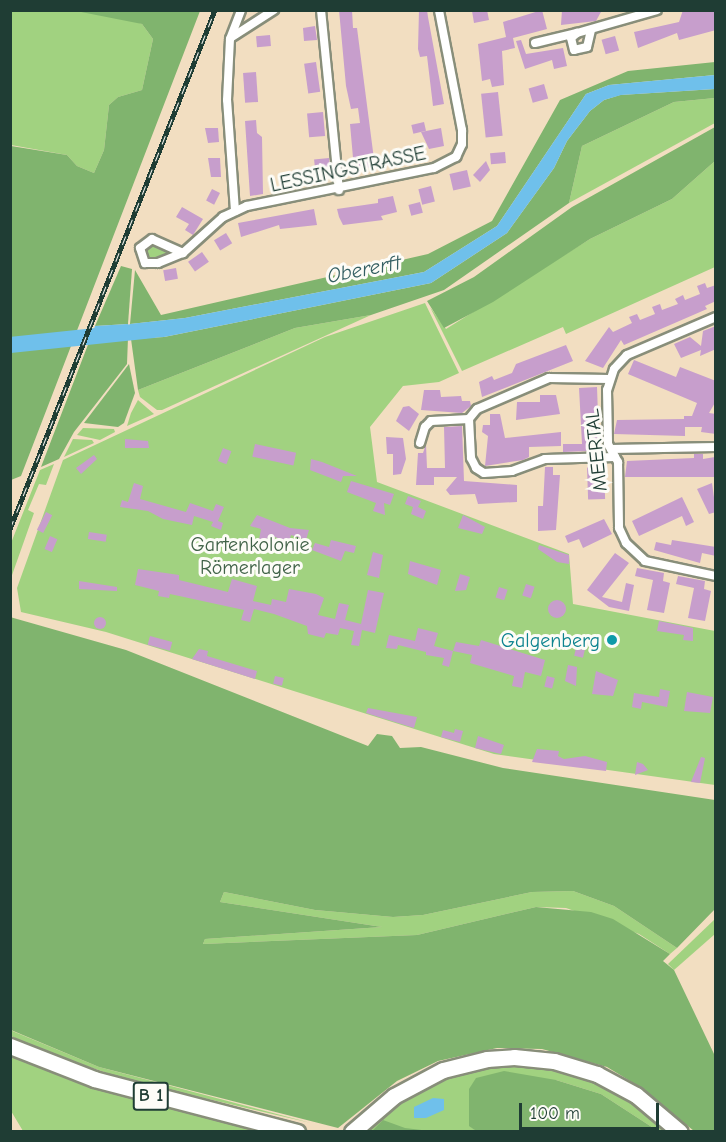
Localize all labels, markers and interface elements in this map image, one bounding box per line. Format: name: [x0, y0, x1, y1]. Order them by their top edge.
street label: LESSINGSTRASSE: [268, 141, 428, 197]
water label: Obererft: [325, 250, 403, 288]
street label: MEERTAL: [580, 407, 612, 493]
park label: Gartenkolonie Römerlager: [190, 533, 310, 580]
place label: Galgenberg: [501, 628, 600, 652]
marker: Galgenberg: [605, 633, 619, 647]
road number: B 1: [132, 1081, 170, 1111]
scale bar: [522, 1091, 662, 1129]
text: 100 m: [530, 1103, 580, 1124]

